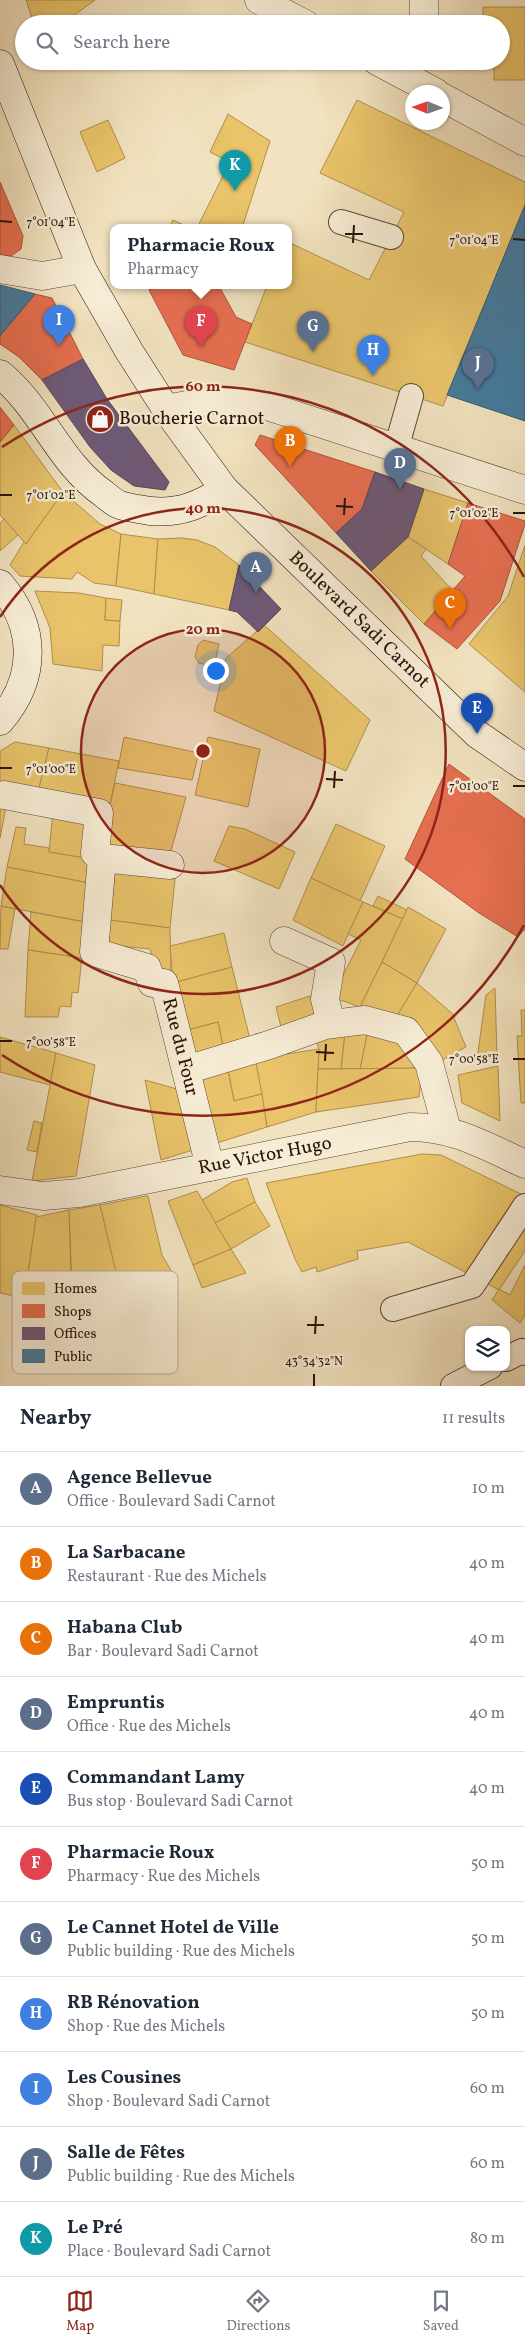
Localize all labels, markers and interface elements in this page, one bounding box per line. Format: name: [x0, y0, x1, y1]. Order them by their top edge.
search box: [15, 15, 510, 70]
icon: search: [33, 29, 61, 57]
text: Search here: [73, 30, 170, 56]
north arrow: [405, 85, 450, 130]
pin: K: [219, 150, 251, 191]
text: 7°01'04"E: [26, 215, 76, 231]
popup: [110, 224, 292, 289]
text: Pharmacie Roux: [127, 233, 275, 259]
text: 7°01'04"E: [449, 233, 499, 249]
text: Pharmacy: [127, 259, 199, 281]
pin: I: [43, 305, 75, 346]
pin: F: [185, 306, 217, 347]
pin: G: [297, 311, 329, 352]
pin: H: [357, 335, 389, 376]
pin: J: [462, 348, 494, 389]
text: 60 m: [186, 377, 221, 398]
shop icon: Boucherie Carnot: [85, 404, 115, 434]
place label: Boucherie Carnot: [119, 406, 265, 432]
pin: B: [274, 426, 306, 467]
pin: D: [384, 448, 416, 489]
text: 7°01'02"E: [27, 488, 75, 504]
text: 40 m: [185, 499, 221, 520]
text: 7°01'02"E: [450, 506, 498, 522]
street label: Boulevard Sadi Carnot: [283, 546, 436, 695]
pin: A: [240, 552, 272, 593]
pin: C: [434, 588, 466, 629]
text: 20 m: [186, 620, 221, 641]
your location: [203, 658, 229, 684]
pin: E: [461, 693, 493, 734]
centre of rings: [194, 742, 212, 760]
text: 7°01'00"E: [26, 762, 76, 778]
text: 7°01'00"E: [449, 779, 499, 795]
street label: Rue du Four: [155, 995, 205, 1099]
text: 7°00'58"E: [26, 1035, 76, 1051]
text: 7°00'58"E: [449, 1052, 499, 1068]
street label: Rue Victor Hugo: [196, 1130, 334, 1182]
legend: [12, 1271, 178, 1374]
text: Homes: [54, 1280, 97, 1299]
text: Shops: [54, 1303, 92, 1322]
text: Offices: [54, 1325, 96, 1344]
map controls: [465, 1326, 510, 1371]
button: layers: [465, 1326, 510, 1371]
text: Public: [54, 1348, 92, 1367]
text: 43°34'32"N: [285, 1354, 343, 1370]
text: Nearby: [20, 1404, 91, 1433]
text: 11 results: [442, 1408, 505, 1430]
text: Agence Bellevue: [67, 1465, 212, 1491]
text: A: [30, 1478, 42, 1500]
text: 10 m: [472, 1478, 505, 1500]
text: Office · Boulevard Sadi Carnot: [67, 1491, 276, 1513]
text: La Sarbacane: [67, 1540, 186, 1566]
text: B: [31, 1553, 41, 1575]
text: 40 m: [469, 1553, 505, 1575]
text: Restaurant · Rue des Michels: [67, 1566, 267, 1588]
text: Habana Club: [67, 1615, 182, 1641]
text: C: [31, 1628, 41, 1650]
text: 40 m: [469, 1628, 505, 1650]
text: Bar · Boulevard Sadi Carnot: [67, 1641, 259, 1663]
text: Empruntis: [67, 1690, 165, 1716]
text: D: [30, 1703, 42, 1725]
text: 40 m: [469, 1703, 505, 1725]
text: Office · Rue des Michels: [67, 1716, 231, 1738]
text: Commandant Lamy: [67, 1765, 245, 1791]
text: E: [31, 1778, 41, 1800]
text: 40 m: [469, 1778, 505, 1800]
text: Bus stop · Boulevard Sadi Carnot: [67, 1791, 293, 1813]
text: Pharmacie Roux: [67, 1840, 215, 1866]
text: F: [31, 1853, 41, 1875]
text: 50 m: [471, 1853, 505, 1875]
text: Pharmacy · Rue des Michels: [67, 1866, 260, 1888]
text: Le Cannet Hotel de Ville: [67, 1915, 279, 1941]
text: G: [30, 1928, 42, 1950]
text: 50 m: [471, 1928, 505, 1950]
text: Public building · Rue des Michels: [67, 1941, 295, 1963]
text: RB Rénovation: [67, 1990, 200, 2016]
text: H: [30, 2003, 42, 2025]
text: 50 m: [471, 2003, 505, 2025]
text: Shop · Rue des Michels: [67, 2016, 225, 2038]
text: Les Cousines: [67, 2065, 181, 2091]
text: I: [33, 2078, 39, 2100]
text: 60 m: [470, 2078, 505, 2100]
text: Shop · Boulevard Sadi Carnot: [67, 2091, 270, 2113]
text: Salle de Fêtes: [67, 2140, 185, 2166]
text: J: [33, 2153, 39, 2175]
text: 60 m: [470, 2153, 505, 2175]
text: Public building · Rue des Michels: [67, 2166, 295, 2188]
text: Le Pré: [67, 2215, 123, 2241]
text: K: [30, 2228, 42, 2250]
text: 80 m: [470, 2228, 505, 2250]
text: Place · Boulevard Sadi Carnot: [67, 2241, 271, 2263]
tab: Map: [66, 2287, 94, 2336]
tab: Directions: [226, 2287, 291, 2336]
tab: Saved: [423, 2287, 459, 2336]

